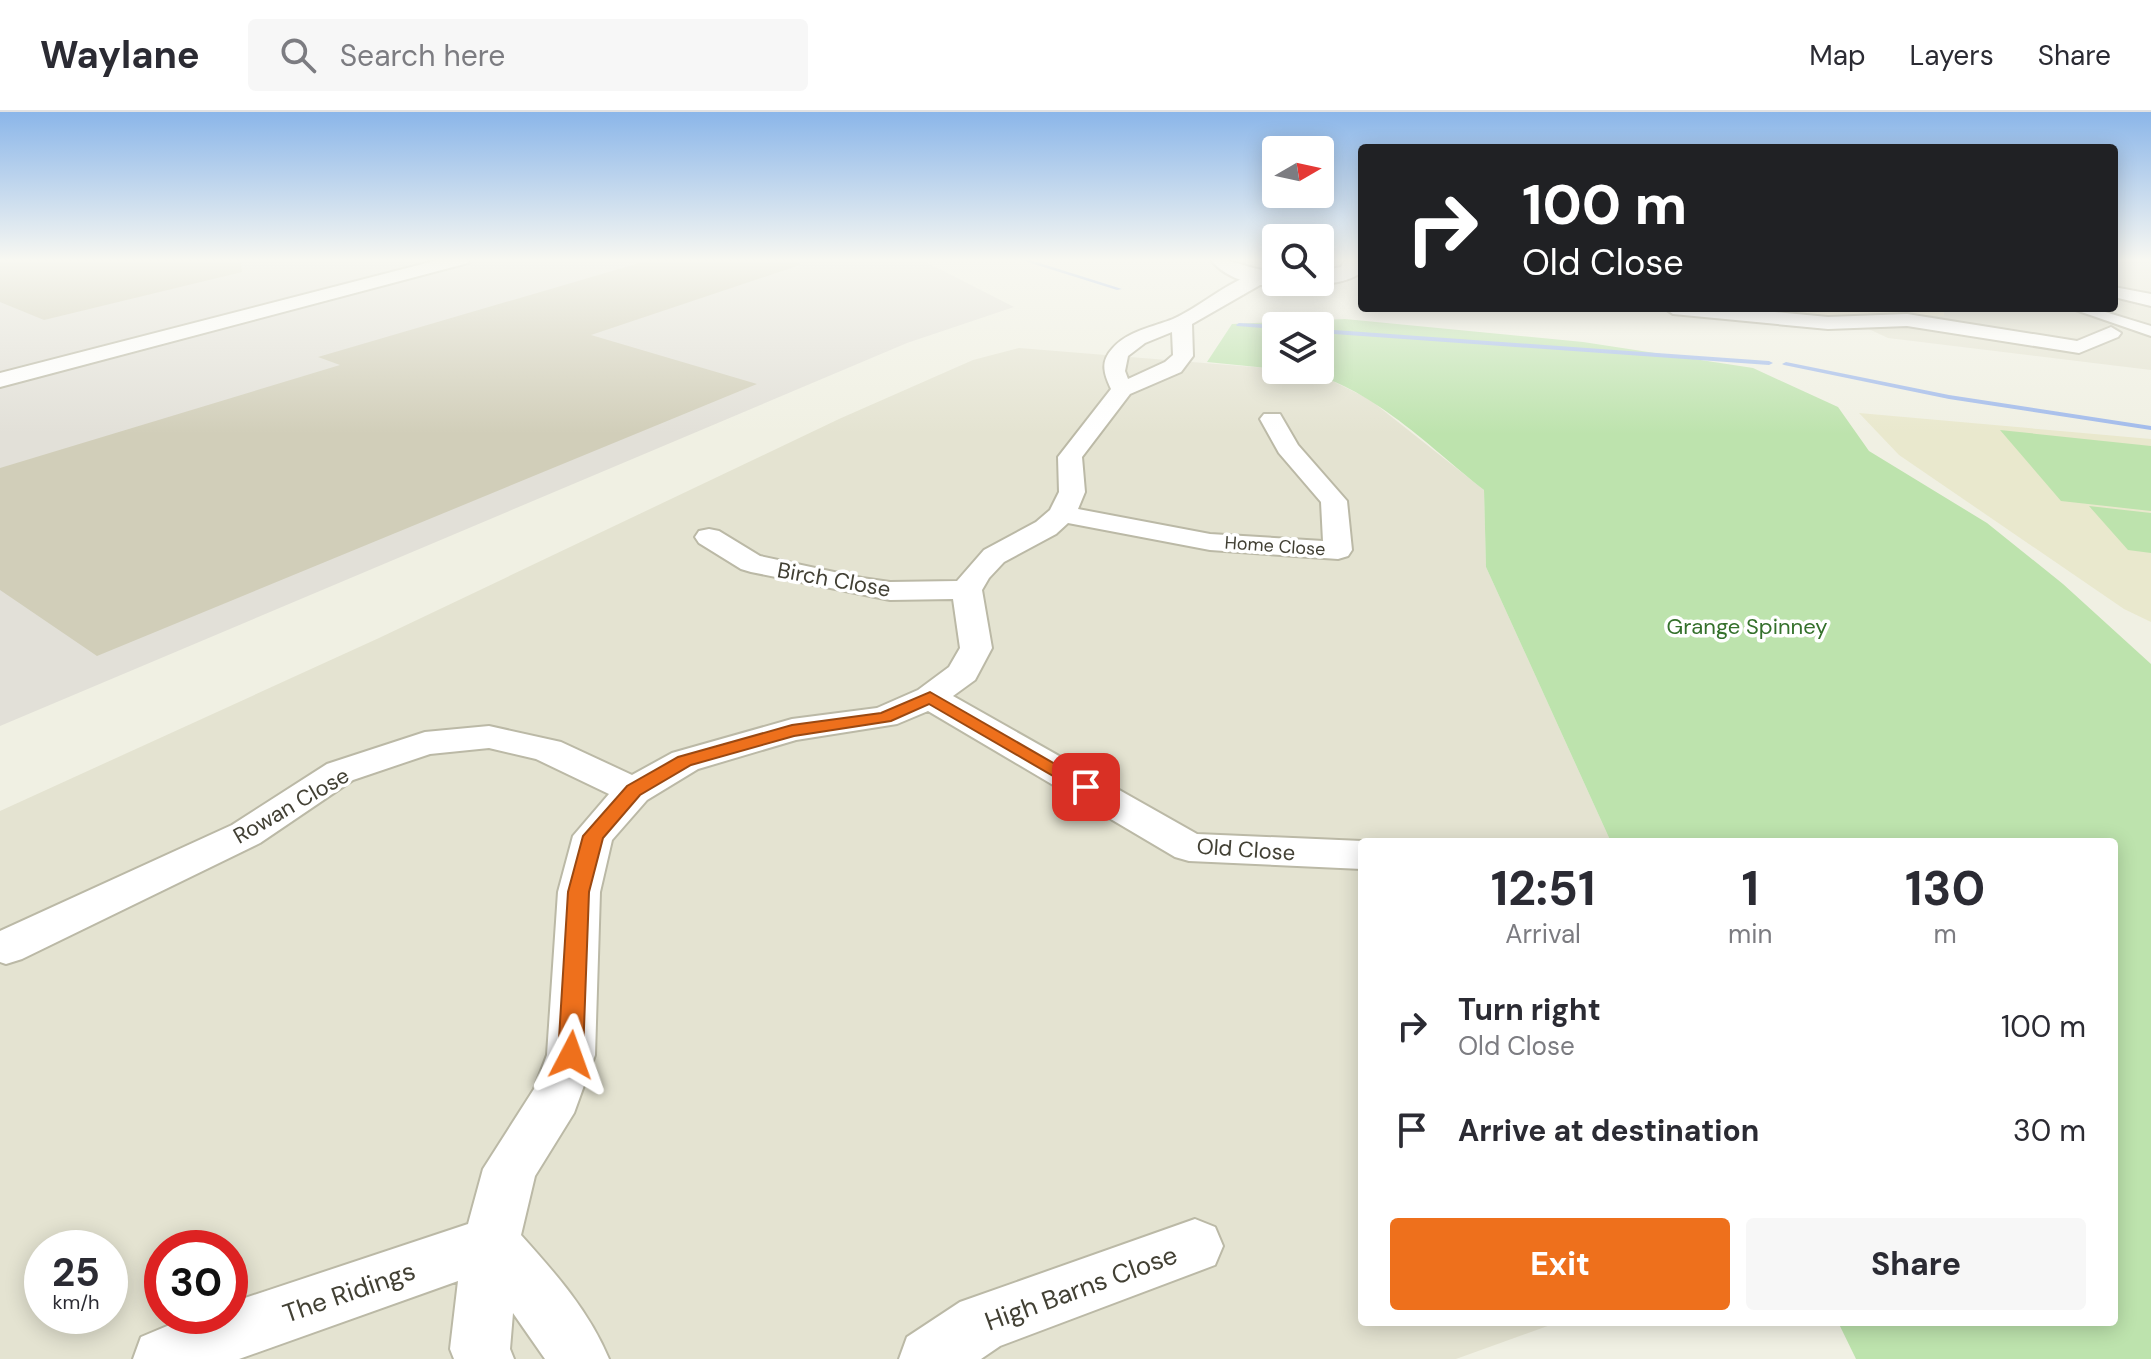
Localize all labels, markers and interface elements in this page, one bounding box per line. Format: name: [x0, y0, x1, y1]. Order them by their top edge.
search box: [248, 19, 808, 91]
text: Waylane: [40, 30, 200, 80]
icon: search: [276, 33, 320, 77]
text: Search here: [340, 36, 505, 75]
text: Map: [1809, 37, 1866, 74]
text: Layers: [1910, 37, 1994, 74]
text: Share: [2038, 37, 2111, 74]
north arrow: [1262, 136, 1334, 208]
map controls: [1262, 136, 1334, 384]
text: 100 m: [1522, 168, 1687, 241]
icon: right: [1390, 176, 1494, 280]
button: search: [1262, 224, 1334, 296]
text: Old Close: [1522, 239, 1684, 286]
button: layers: [1262, 312, 1334, 384]
street label: Home Close: [1224, 531, 1326, 561]
street label: Birch Close: [775, 555, 893, 604]
park label: Grange Spinney: [1667, 612, 1827, 641]
pin: [1052, 753, 1120, 821]
street label: Rowan Close: [228, 761, 354, 850]
icon: arrive: [1064, 765, 1108, 809]
street label: Old Close: [1196, 832, 1296, 867]
text: 12:51: [1491, 857, 1595, 920]
text: 1: [1741, 857, 1759, 920]
text: 130: [1905, 857, 1985, 920]
text: Arrival: [1505, 917, 1581, 951]
text: min: [1728, 917, 1772, 951]
text: m: [1934, 917, 1957, 951]
text: Turn right: [1458, 990, 1601, 1029]
icon: right: [1390, 1004, 1434, 1048]
text: 100 m: [2001, 1007, 2086, 1046]
position arrow: [529, 1013, 613, 1097]
text: Old Close: [1458, 1029, 1575, 1063]
icon: arrive: [1390, 1108, 1434, 1152]
text: Arrive at destination: [1458, 1111, 1759, 1150]
text: 30 m: [2013, 1111, 2086, 1150]
button: Exit: [1390, 1218, 1730, 1310]
button: Share: [1746, 1218, 2086, 1310]
speed limit sign: 30: [144, 1230, 248, 1334]
street label: High Barns Close: [980, 1237, 1182, 1339]
text: 25: [52, 1246, 100, 1298]
street label: The Ridings: [278, 1253, 420, 1331]
text: km/h: [52, 1289, 100, 1315]

